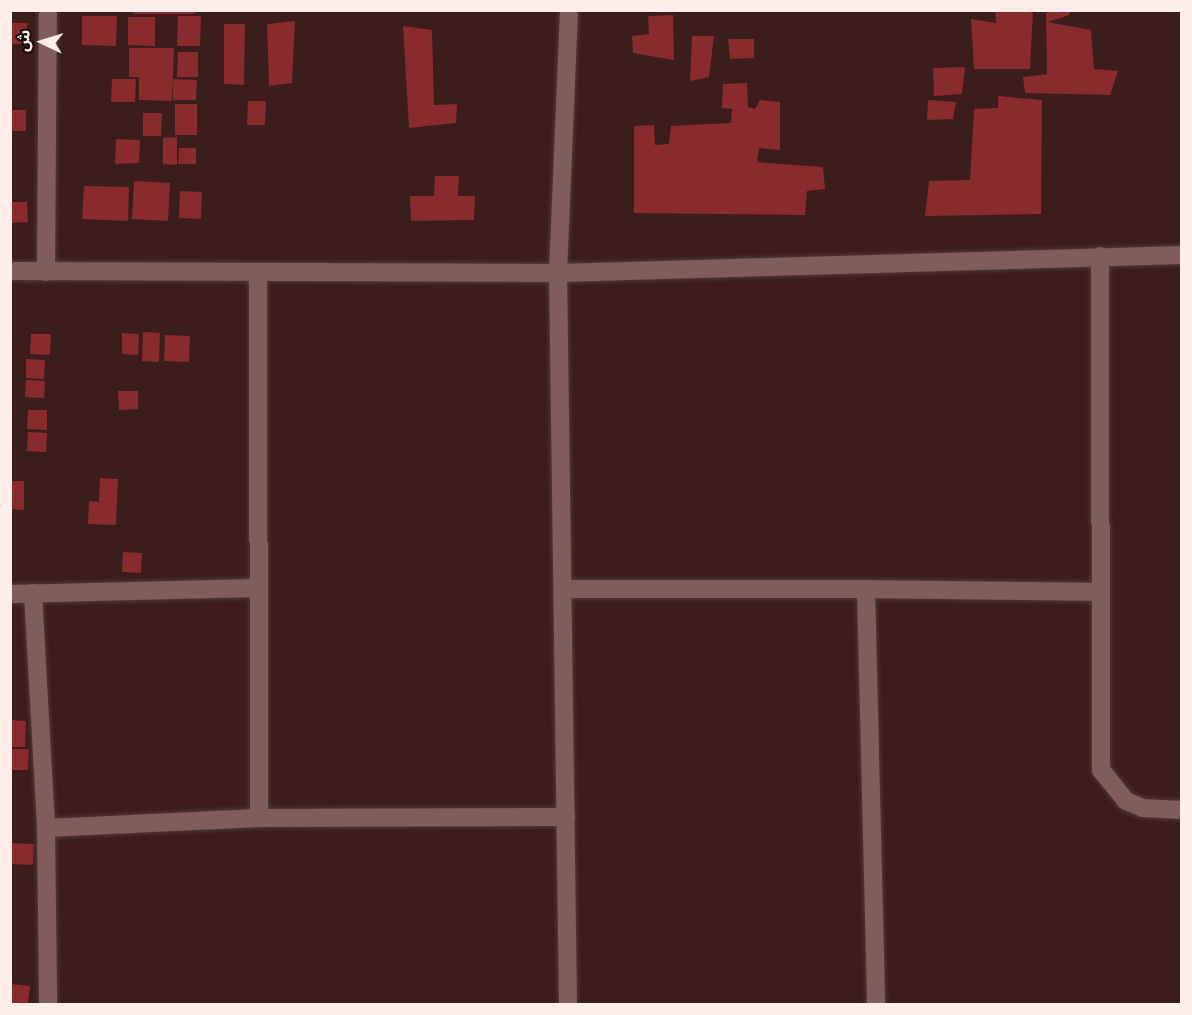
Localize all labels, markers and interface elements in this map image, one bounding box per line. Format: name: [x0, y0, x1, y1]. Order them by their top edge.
north arrow: [12, 12, 72, 72]
text: ش: [12, 29, 36, 52]

